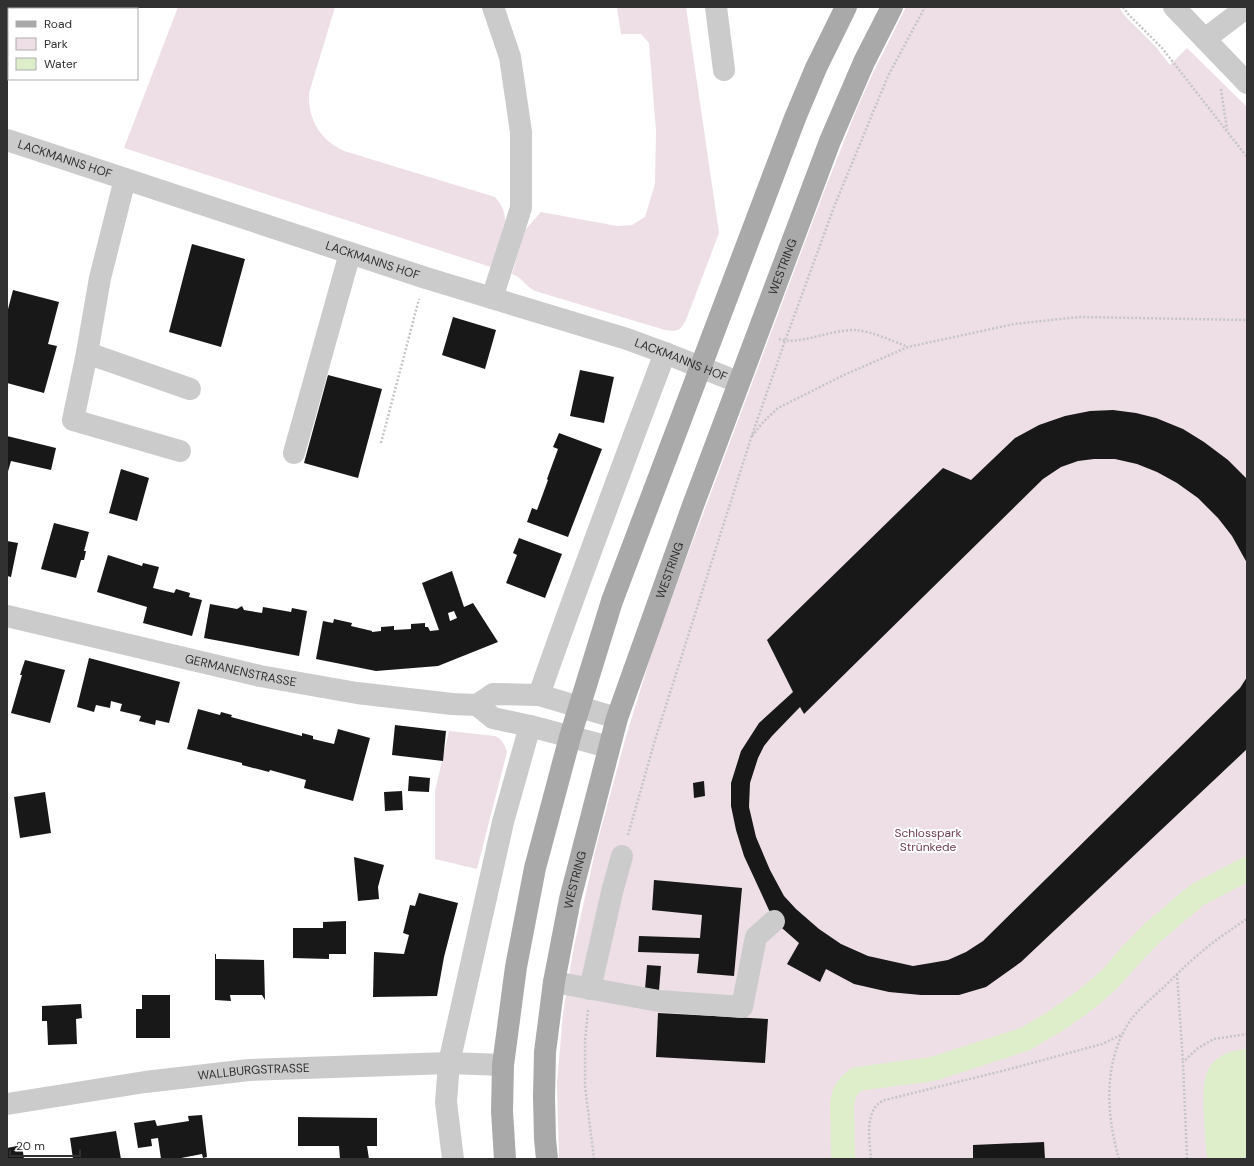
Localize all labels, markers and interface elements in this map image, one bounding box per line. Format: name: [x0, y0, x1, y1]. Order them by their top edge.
legend: [8, 8, 138, 80]
text: Road: [44, 16, 72, 32]
text: Park: [44, 36, 68, 52]
text: Water: [44, 56, 78, 72]
street label: LACKMANNS HOF: [16, 136, 115, 182]
street label: WESTRING: [765, 236, 801, 297]
street label: LACKMANNS HOF: [324, 237, 422, 284]
street label: LACKMANNS HOF: [632, 335, 730, 385]
street label: WESTRING: [652, 540, 687, 601]
street label: GERMANENSTRASSE: [183, 650, 298, 690]
park label: Schlosspark Strünkede: [894, 825, 962, 855]
street label: WESTRING: [560, 849, 590, 910]
street label: WALLBURGSTRASSE: [197, 1060, 310, 1084]
scale bar: [10, 1132, 80, 1158]
text: 20 m: [16, 1138, 45, 1154]

